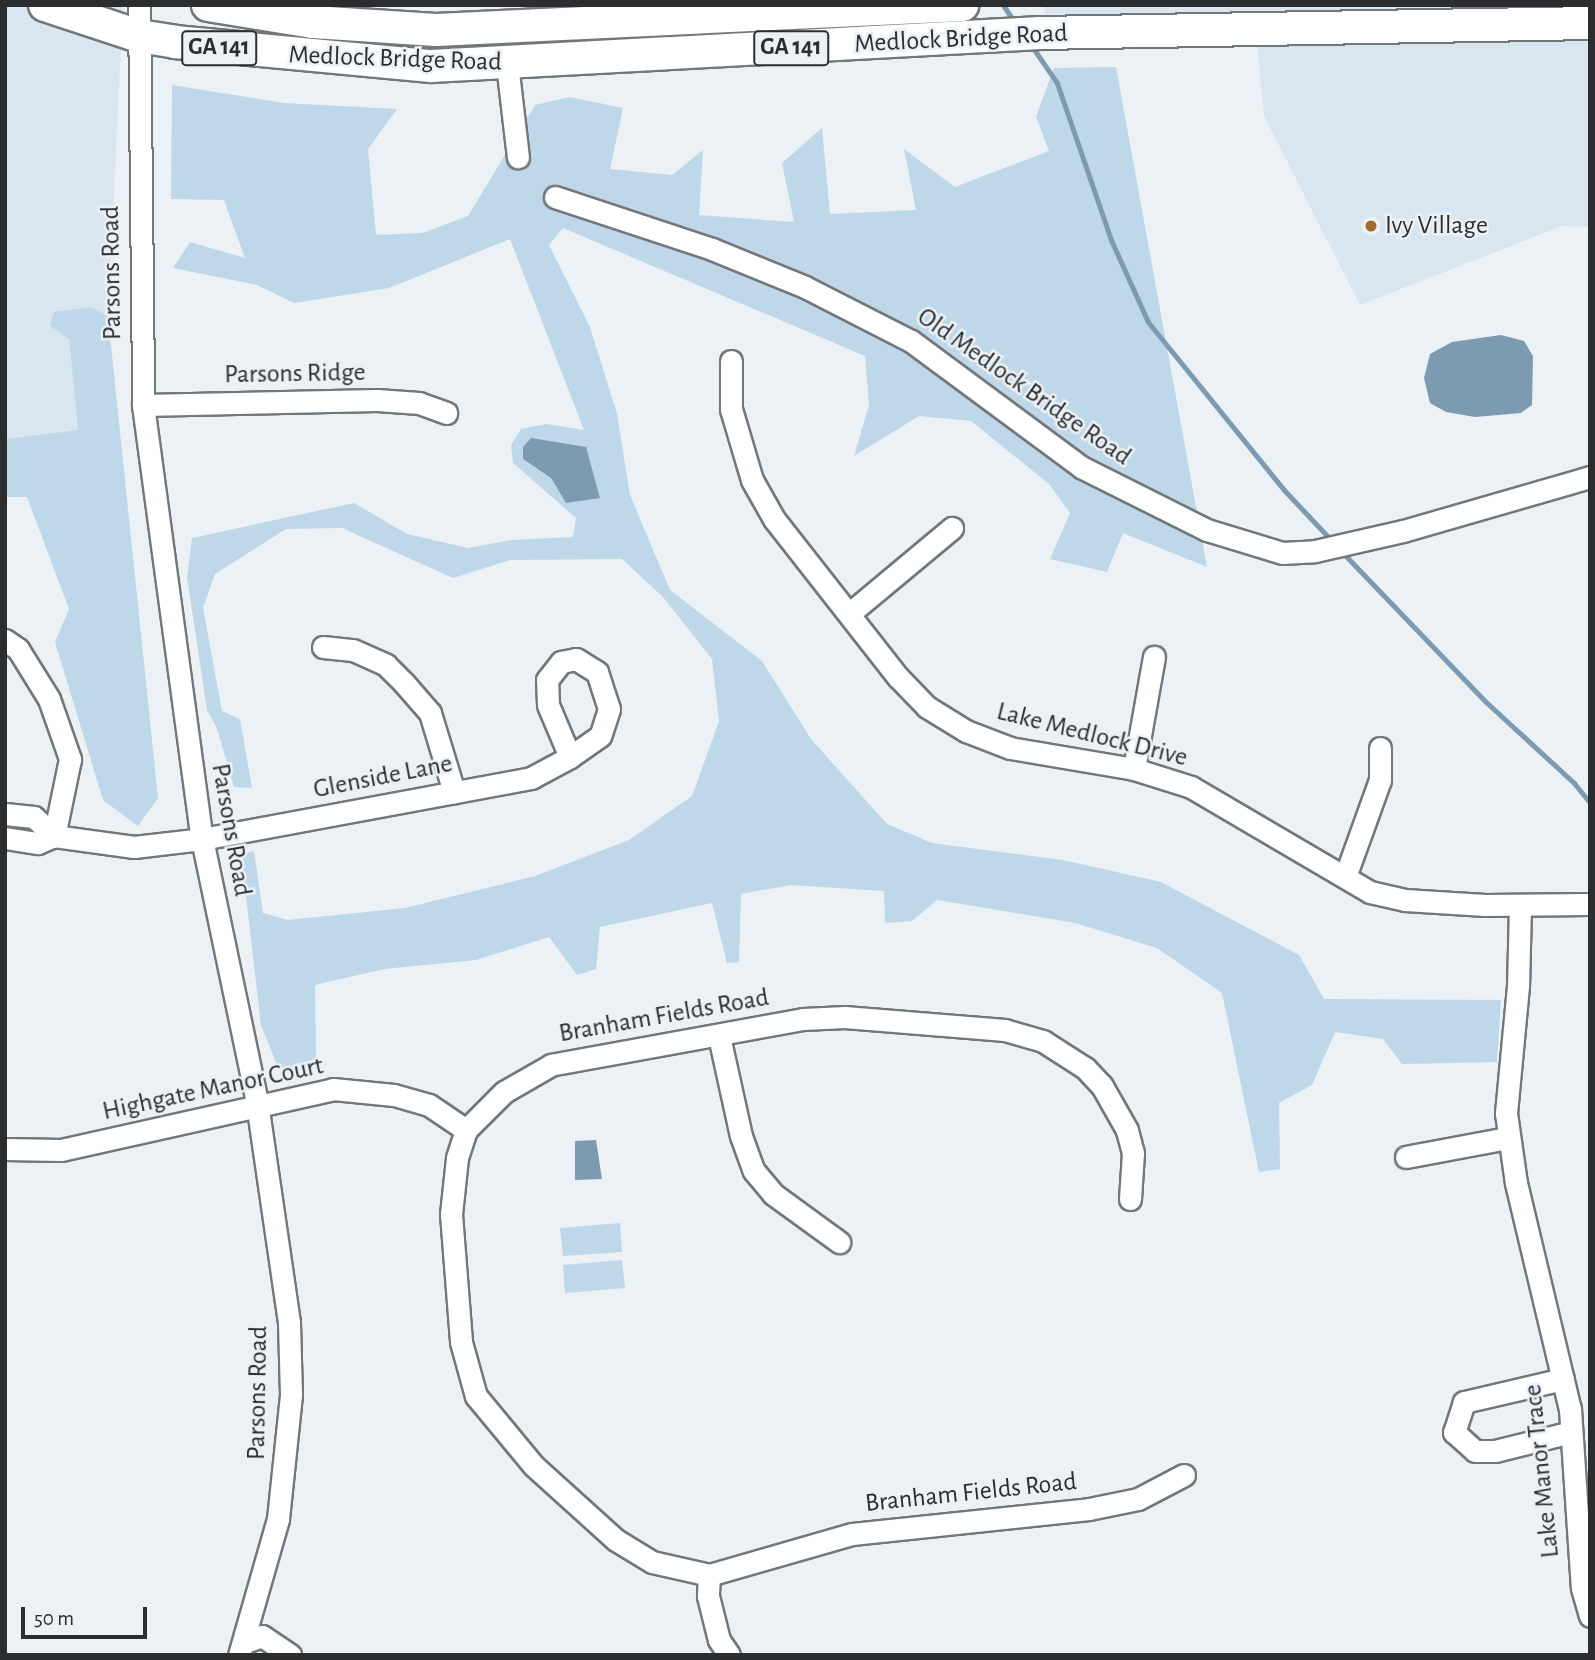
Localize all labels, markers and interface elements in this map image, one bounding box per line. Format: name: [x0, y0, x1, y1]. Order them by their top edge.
street label: Medlock Bridge Road: [854, 18, 1068, 60]
road number: GA 141: [180, 28, 258, 68]
road number: GA 141: [752, 28, 830, 68]
street label: Medlock Bridge Road: [288, 40, 502, 78]
street label: Parsons Road: [95, 206, 129, 340]
place label: Ivy Village: [1385, 210, 1488, 242]
marker: Ivy Village: [1363, 218, 1379, 234]
street label: Old Medlock Bridge Road: [911, 301, 1137, 473]
street label: Parsons Ridge: [224, 357, 366, 391]
street label: Lake Medlock Drive: [993, 696, 1191, 774]
street label: Glenside Lane: [311, 748, 455, 806]
street label: Parsons Road: [204, 761, 258, 899]
street label: Branham Fields Road: [557, 982, 771, 1050]
street label: Highgate Manor Court: [100, 1050, 326, 1128]
street label: Parsons Road: [241, 1326, 275, 1460]
street label: Lake Manor Trace: [1517, 1383, 1567, 1559]
street label: Branham Fields Road: [864, 1466, 1078, 1520]
scale bar: [24, 1594, 150, 1638]
text: 50 m: [34, 1608, 74, 1629]

